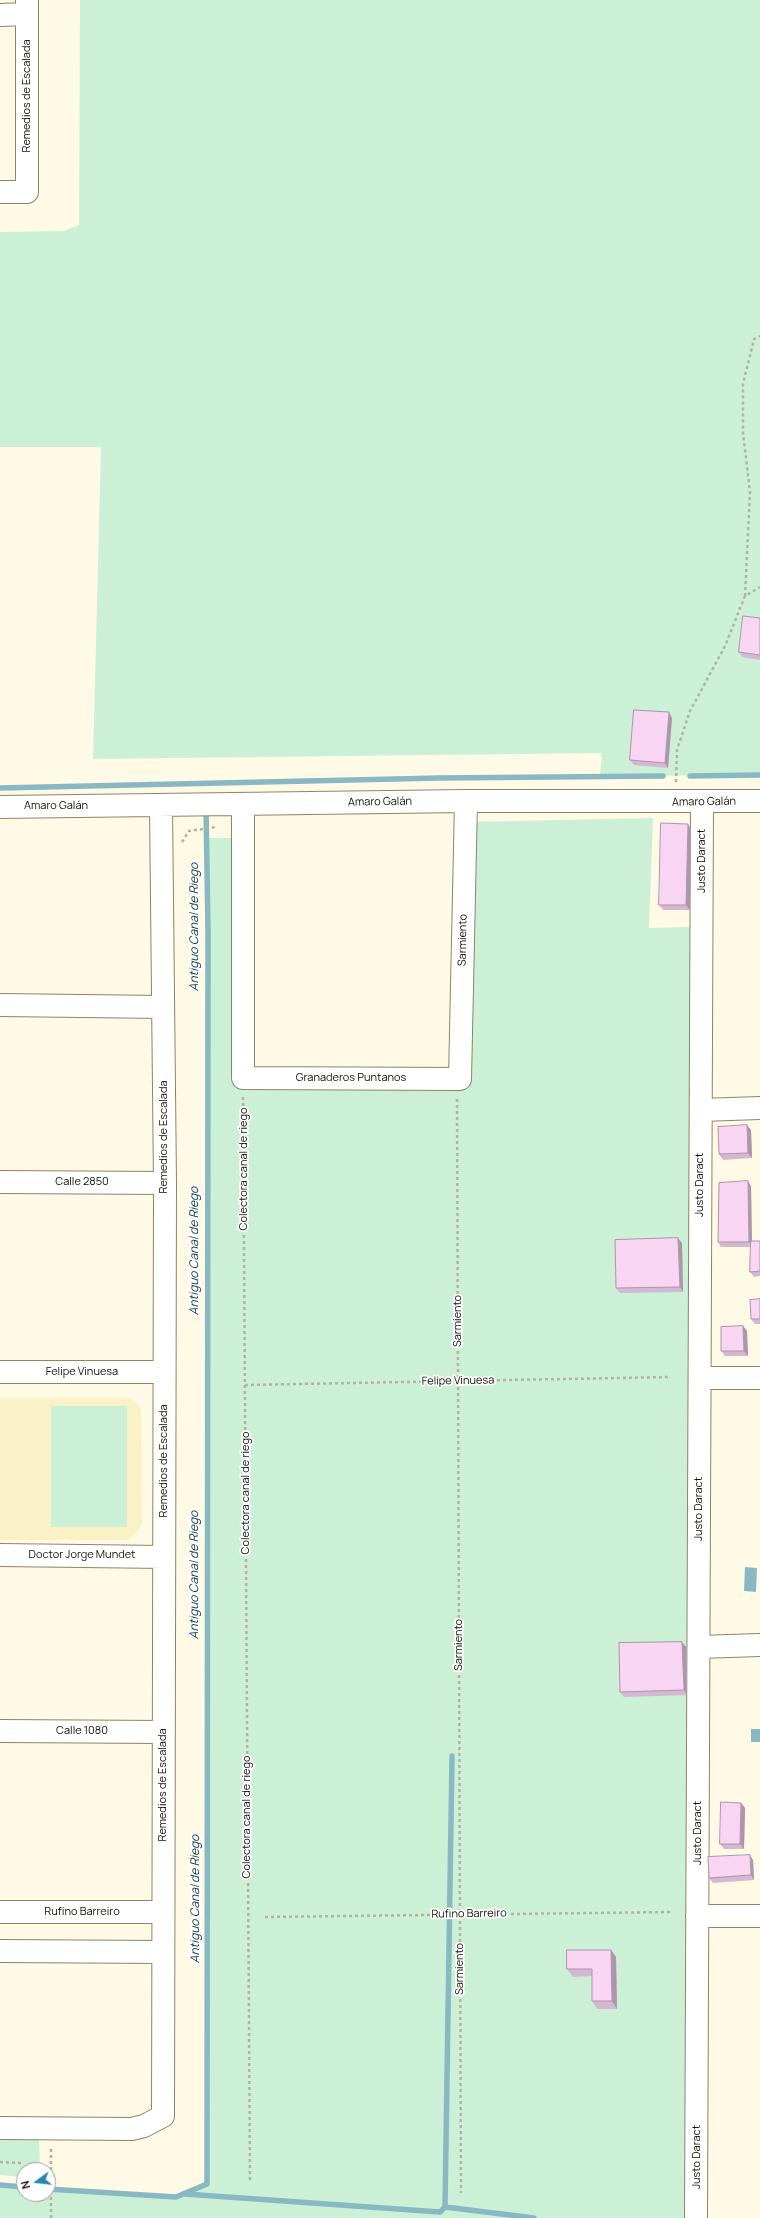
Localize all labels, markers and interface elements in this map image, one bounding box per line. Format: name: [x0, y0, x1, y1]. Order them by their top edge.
street label: Remedios de Escalada: [20, 39, 34, 153]
street label: Amaro Galán: [348, 795, 412, 809]
street label: Amaro Galán: [672, 795, 736, 809]
street label: Amaro Galán: [24, 799, 88, 813]
street label: Justo Daract: [695, 829, 709, 893]
water label: Antiguo Canal de Riego: [188, 863, 202, 991]
street label: Sarmiento: [456, 914, 470, 966]
street label: Granaderos Puntanos: [296, 1071, 406, 1085]
street label: Remedios de Escalada: [157, 1080, 171, 1194]
street label: Colectora canal de riego: [237, 1108, 251, 1230]
street label: Justo Daract: [693, 1153, 707, 1217]
street label: Calle 2850: [55, 1175, 109, 1189]
water label: Antiguo Canal de Riego: [188, 1187, 202, 1315]
street label: Sarmiento: [451, 1295, 465, 1347]
street label: Felipe Vinuesa: [46, 1365, 118, 1379]
street label: Felipe Vinuesa: [422, 1374, 494, 1388]
street label: Remedios de Escalada: [157, 1404, 171, 1518]
street label: Colectora canal de riego: [239, 1432, 253, 1554]
street label: Justo Daract: [692, 1477, 706, 1541]
water label: Antiguo Canal de Riego: [188, 1511, 202, 1639]
street label: Doctor Jorge Mundet: [29, 1548, 135, 1562]
street label: Sarmiento: [452, 1619, 466, 1671]
street label: Calle 1080: [56, 1724, 108, 1738]
street label: Remedios de Escalada: [156, 1728, 170, 1842]
street label: Colectora canal de riego: [240, 1756, 254, 1878]
street label: Justo Daract: [691, 1801, 705, 1865]
water label: Antiguo Canal de Riego: [189, 1835, 203, 1963]
street label: Rufino Barreiro: [44, 1905, 120, 1919]
street label: Rufino Barreiro: [431, 1907, 507, 1921]
street label: Sarmiento: [453, 1943, 467, 1995]
street label: Justo Daract: [690, 2125, 704, 2189]
north arrow: [16, 2162, 56, 2202]
text: N: [17, 2179, 33, 2191]

